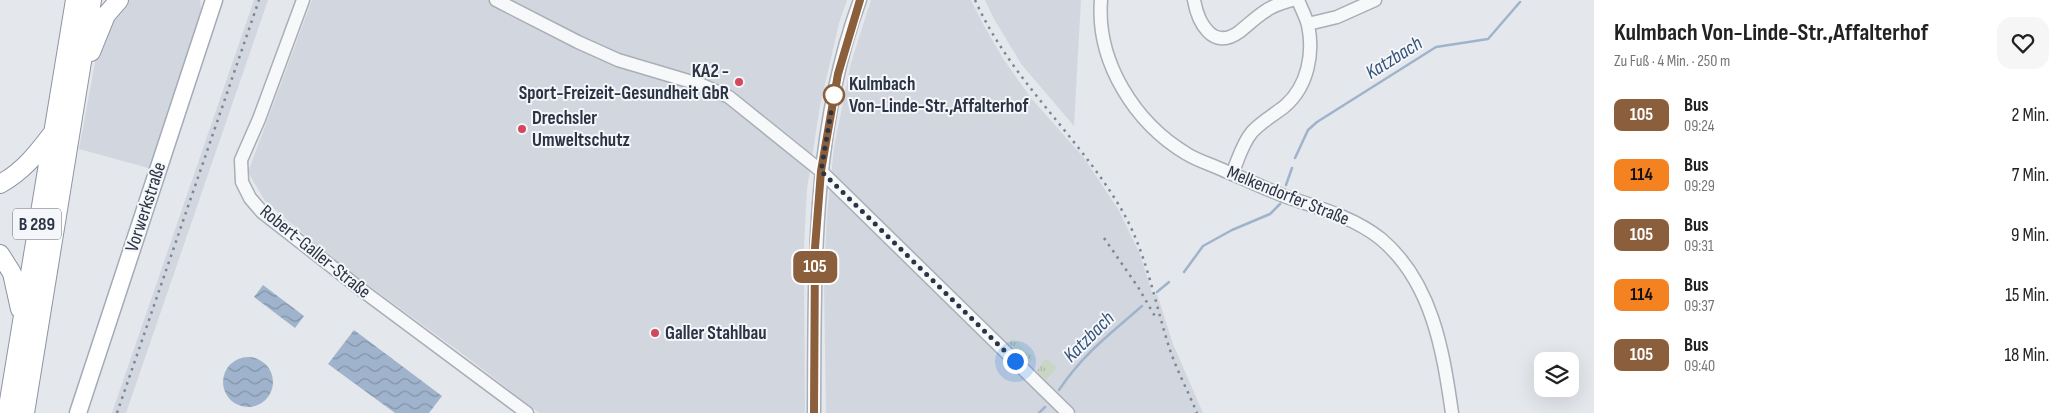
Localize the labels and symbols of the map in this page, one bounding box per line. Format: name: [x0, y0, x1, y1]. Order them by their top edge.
water label: Katzbach: [1361, 31, 1427, 85]
place label: KA2 - Sport-Freizeit-Gesundheit GbR: [519, 60, 729, 105]
place label: Kulmbach Von-Linde-Str.,Affalterhof: [849, 73, 1030, 118]
marker: KA2 - Sport-Freizeit-Gesundheit GbR: [733, 76, 745, 88]
marker: Kulmbach Von-Linde-Str.,Affalterhof: [823, 84, 845, 106]
place label: Drechsler Umweltschutz: [532, 107, 630, 152]
marker: Drechsler Umweltschutz: [516, 123, 528, 135]
street label: Vorwerkstraße: [121, 159, 171, 255]
street label: Melkendorfer Straße: [1223, 161, 1353, 231]
street label: Robert-Galler-Straße: [255, 200, 375, 304]
road number: B 289: [13, 208, 61, 240]
line badge: 105: [786, 251, 844, 283]
water label: Katzbach: [1059, 307, 1119, 367]
place label: Galler Stahlbau: [665, 322, 767, 345]
marker: Galler Stahlbau: [649, 327, 661, 339]
your location: [1003, 349, 1028, 374]

